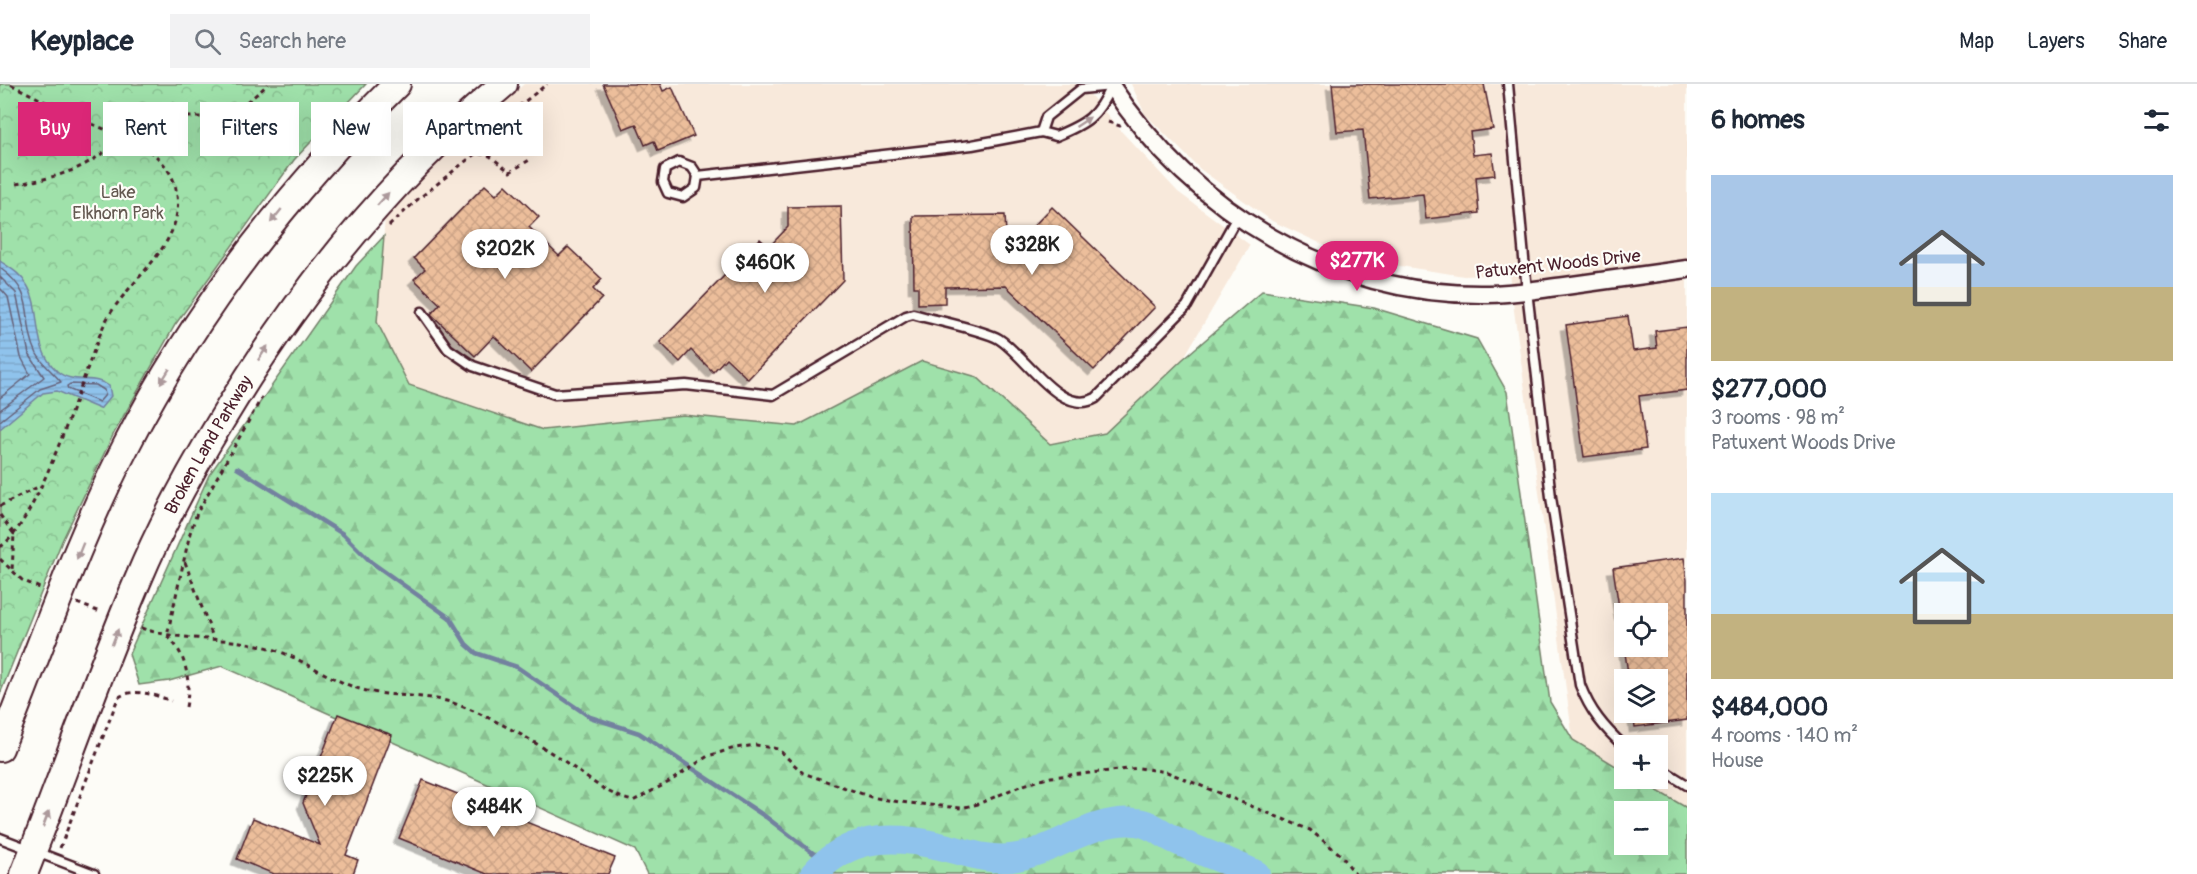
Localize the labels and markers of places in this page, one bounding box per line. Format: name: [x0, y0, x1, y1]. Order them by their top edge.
pin: $328K: [990, 225, 1074, 276]
pin: $202K: [463, 229, 547, 280]
pin: $277K: [1315, 241, 1399, 292]
pin: $460K: [723, 243, 807, 294]
pin: $225K: [283, 756, 367, 807]
pin: $484K: [452, 787, 536, 838]

